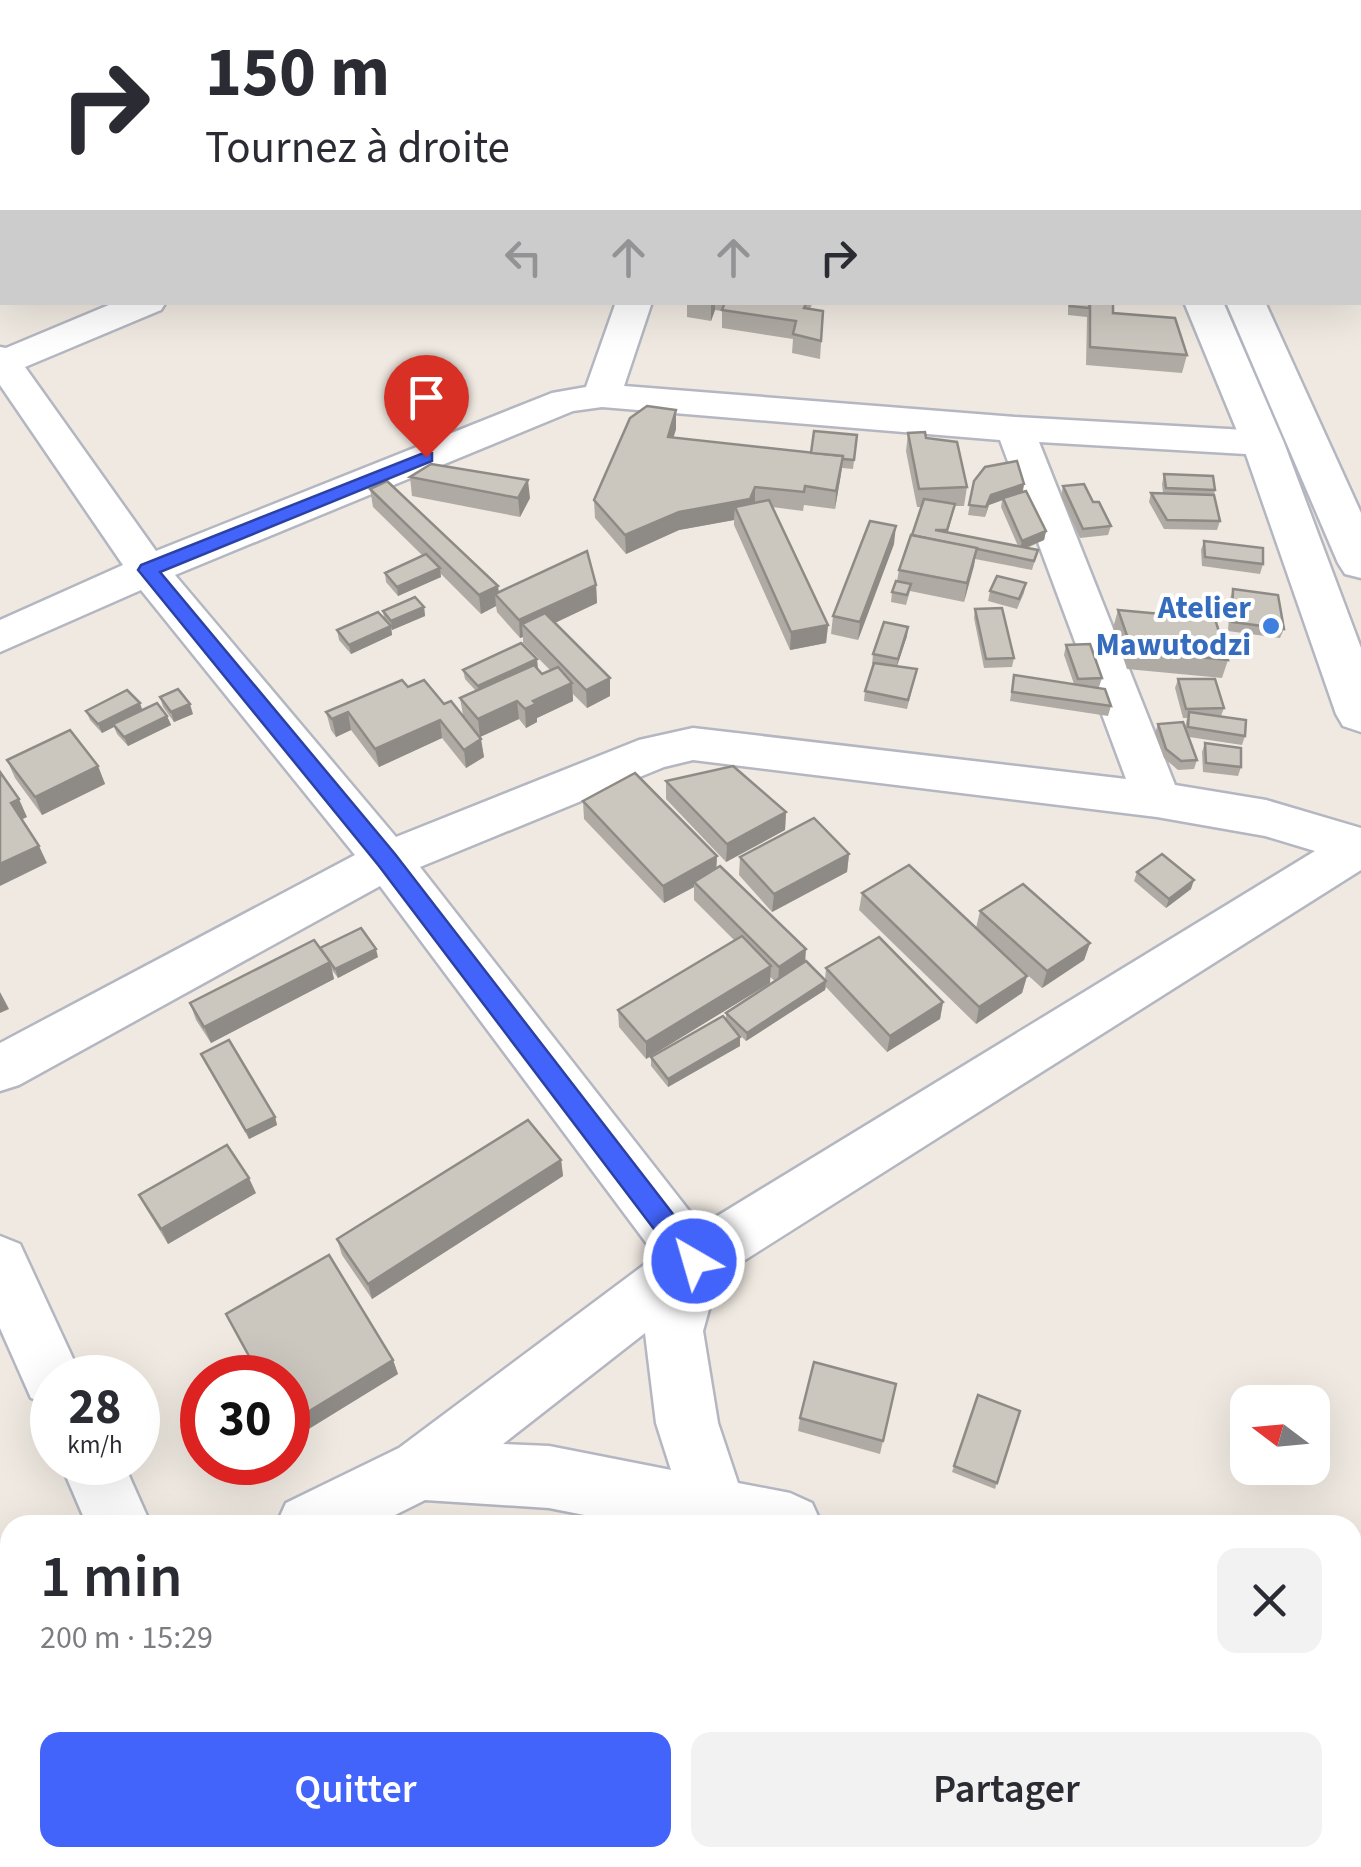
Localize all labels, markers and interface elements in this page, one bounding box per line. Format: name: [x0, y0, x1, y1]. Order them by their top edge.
text: 150 m: [205, 23, 390, 123]
icon: right: [40, 40, 170, 170]
text: Tournez à droite: [205, 116, 510, 180]
icon: left: [496, 230, 551, 285]
icon: ahead: [601, 230, 656, 285]
icon: ahead: [706, 230, 761, 285]
icon: right: [811, 230, 866, 285]
pin: [384, 355, 469, 458]
icon: arrive: [399, 370, 454, 425]
place label: Atelier Mawutodzi: [1095, 585, 1251, 668]
marker: Atelier Mawutodzi: [1260, 615, 1282, 637]
position arrow: [642, 1209, 746, 1313]
speed limit sign: 30: [180, 1355, 310, 1485]
text: 28: [69, 1372, 121, 1443]
north arrow: [1230, 1385, 1330, 1485]
map controls: [1230, 1385, 1330, 1485]
text: km/h: [67, 1427, 123, 1463]
text: 1 min: [40, 1535, 183, 1620]
button: close: [1217, 1548, 1322, 1653]
text: 200 m · 15:29: [40, 1615, 213, 1661]
button: Quitter: [40, 1732, 671, 1847]
button: Partager: [691, 1732, 1322, 1847]

